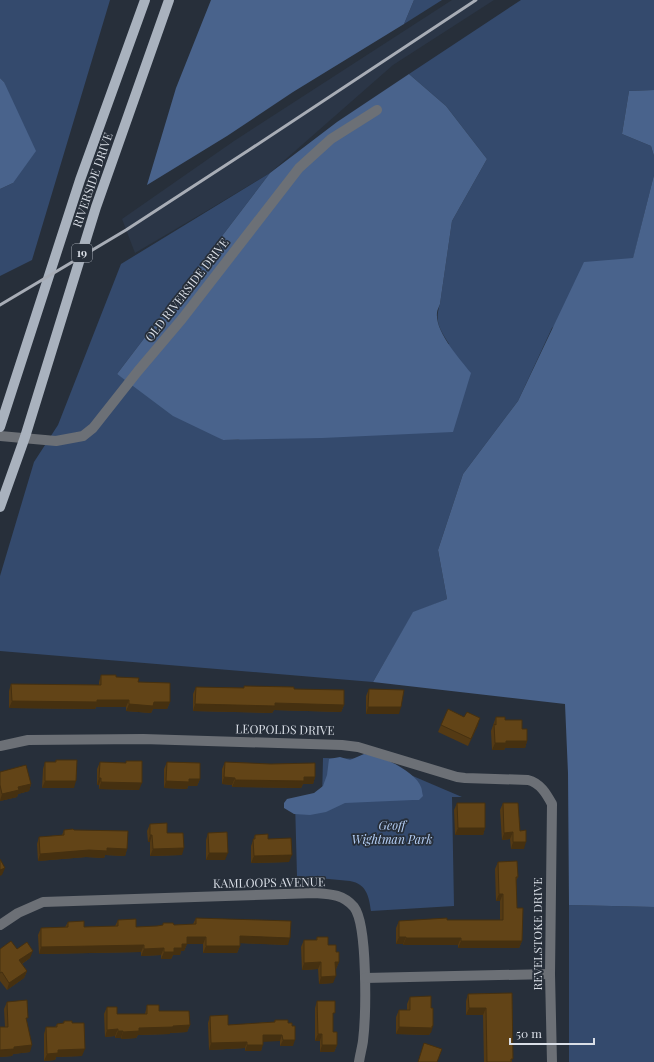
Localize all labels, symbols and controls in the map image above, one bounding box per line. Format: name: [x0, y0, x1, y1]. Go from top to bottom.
street label: RIVERSIDE DRIVE: [68, 130, 116, 229]
street label: OLD RIVERSIDE DRIVE: [141, 235, 232, 344]
road number: 19: [72, 244, 92, 262]
street label: LEOPOLDS DRIVE: [235, 720, 335, 738]
park label: Geoff Wightman Park: [352, 817, 432, 847]
street label: KAMLOOPS AVENUE: [213, 873, 325, 891]
street label: REVELSTOKE DRIVE: [529, 877, 545, 991]
scale bar: [510, 1020, 594, 1046]
text: 50 m: [516, 1025, 542, 1041]

